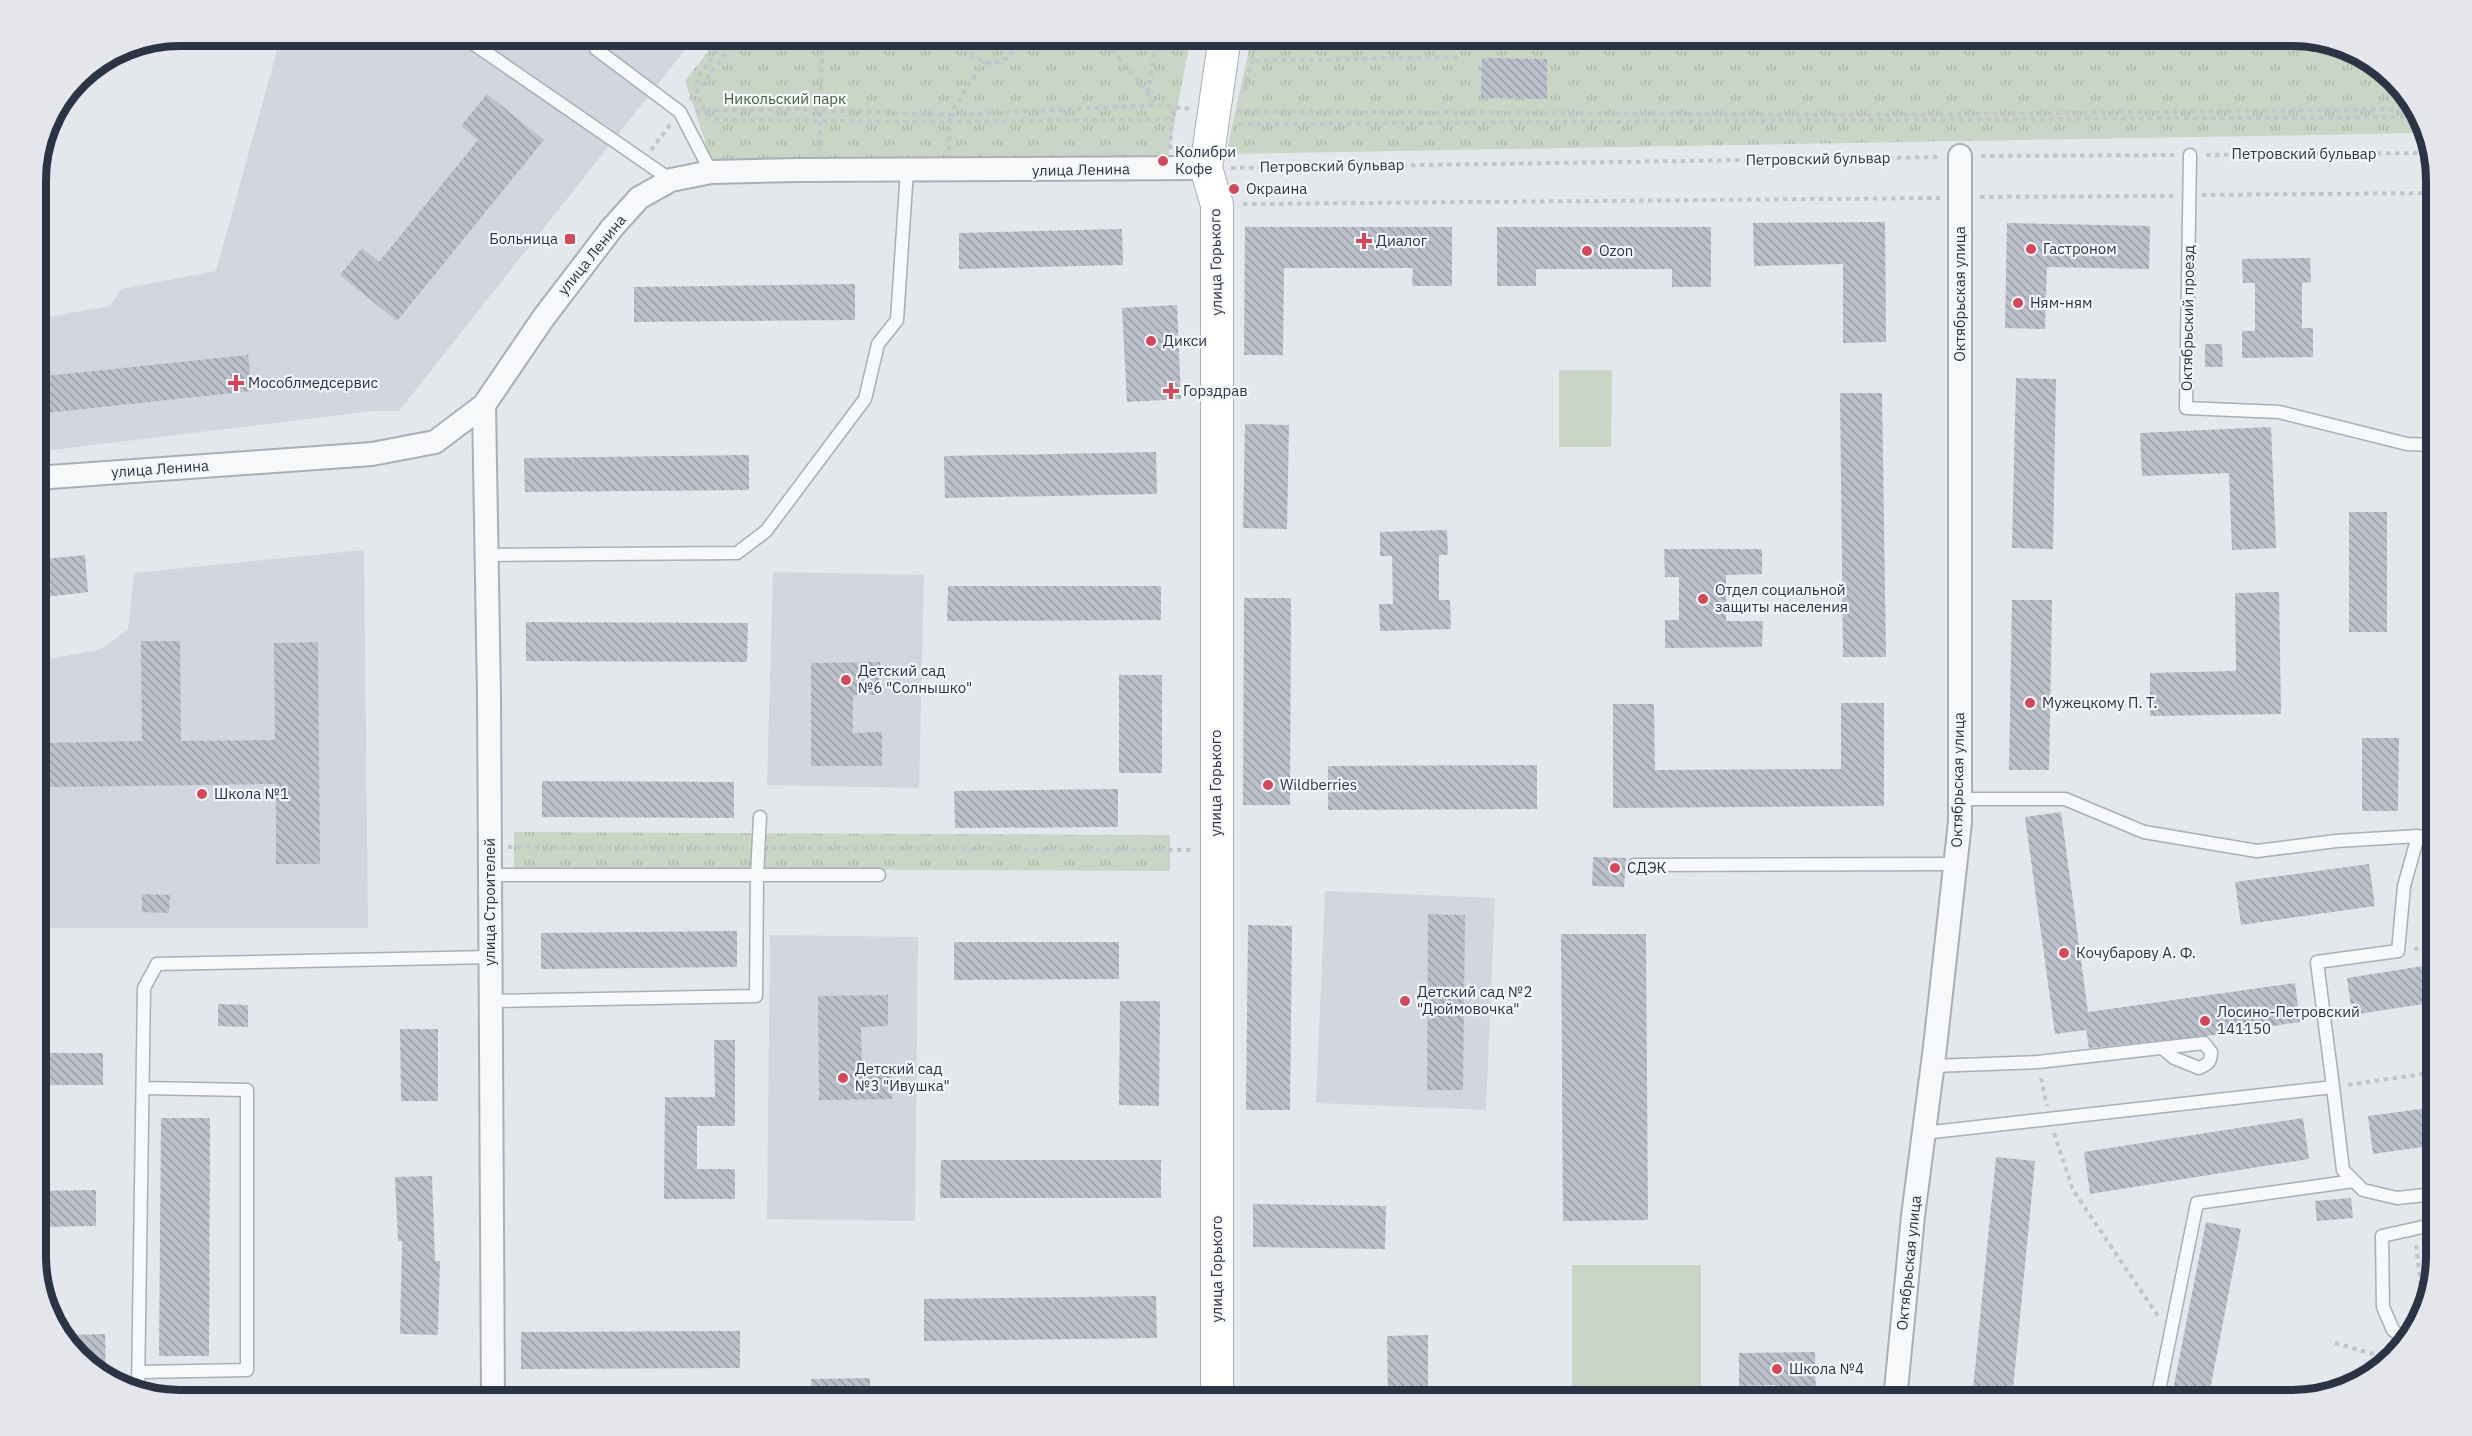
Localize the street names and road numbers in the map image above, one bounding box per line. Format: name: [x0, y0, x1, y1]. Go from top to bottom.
street label: Петровский бульвар: [2232, 144, 2376, 163]
street label: Петровский бульвар: [1745, 148, 1891, 169]
street label: Петровский бульвар: [1259, 155, 1405, 176]
street label: улица Ленина: [1032, 159, 1130, 180]
street label: улица Горького: [1205, 208, 1226, 316]
street label: улица Ленина: [553, 211, 630, 299]
street label: Октябрьская улица: [1950, 226, 1969, 362]
street label: Октябрьский проезд: [2177, 245, 2198, 391]
street label: улица Ленина: [110, 456, 210, 481]
street label: Октябрьская улица: [1947, 712, 1968, 848]
street label: улица Горького: [1206, 729, 1225, 837]
street label: улица Строителей: [480, 838, 499, 966]
street label: Октябрьская улица: [1892, 1195, 1925, 1331]
street label: улица Горького: [1207, 1215, 1226, 1323]

